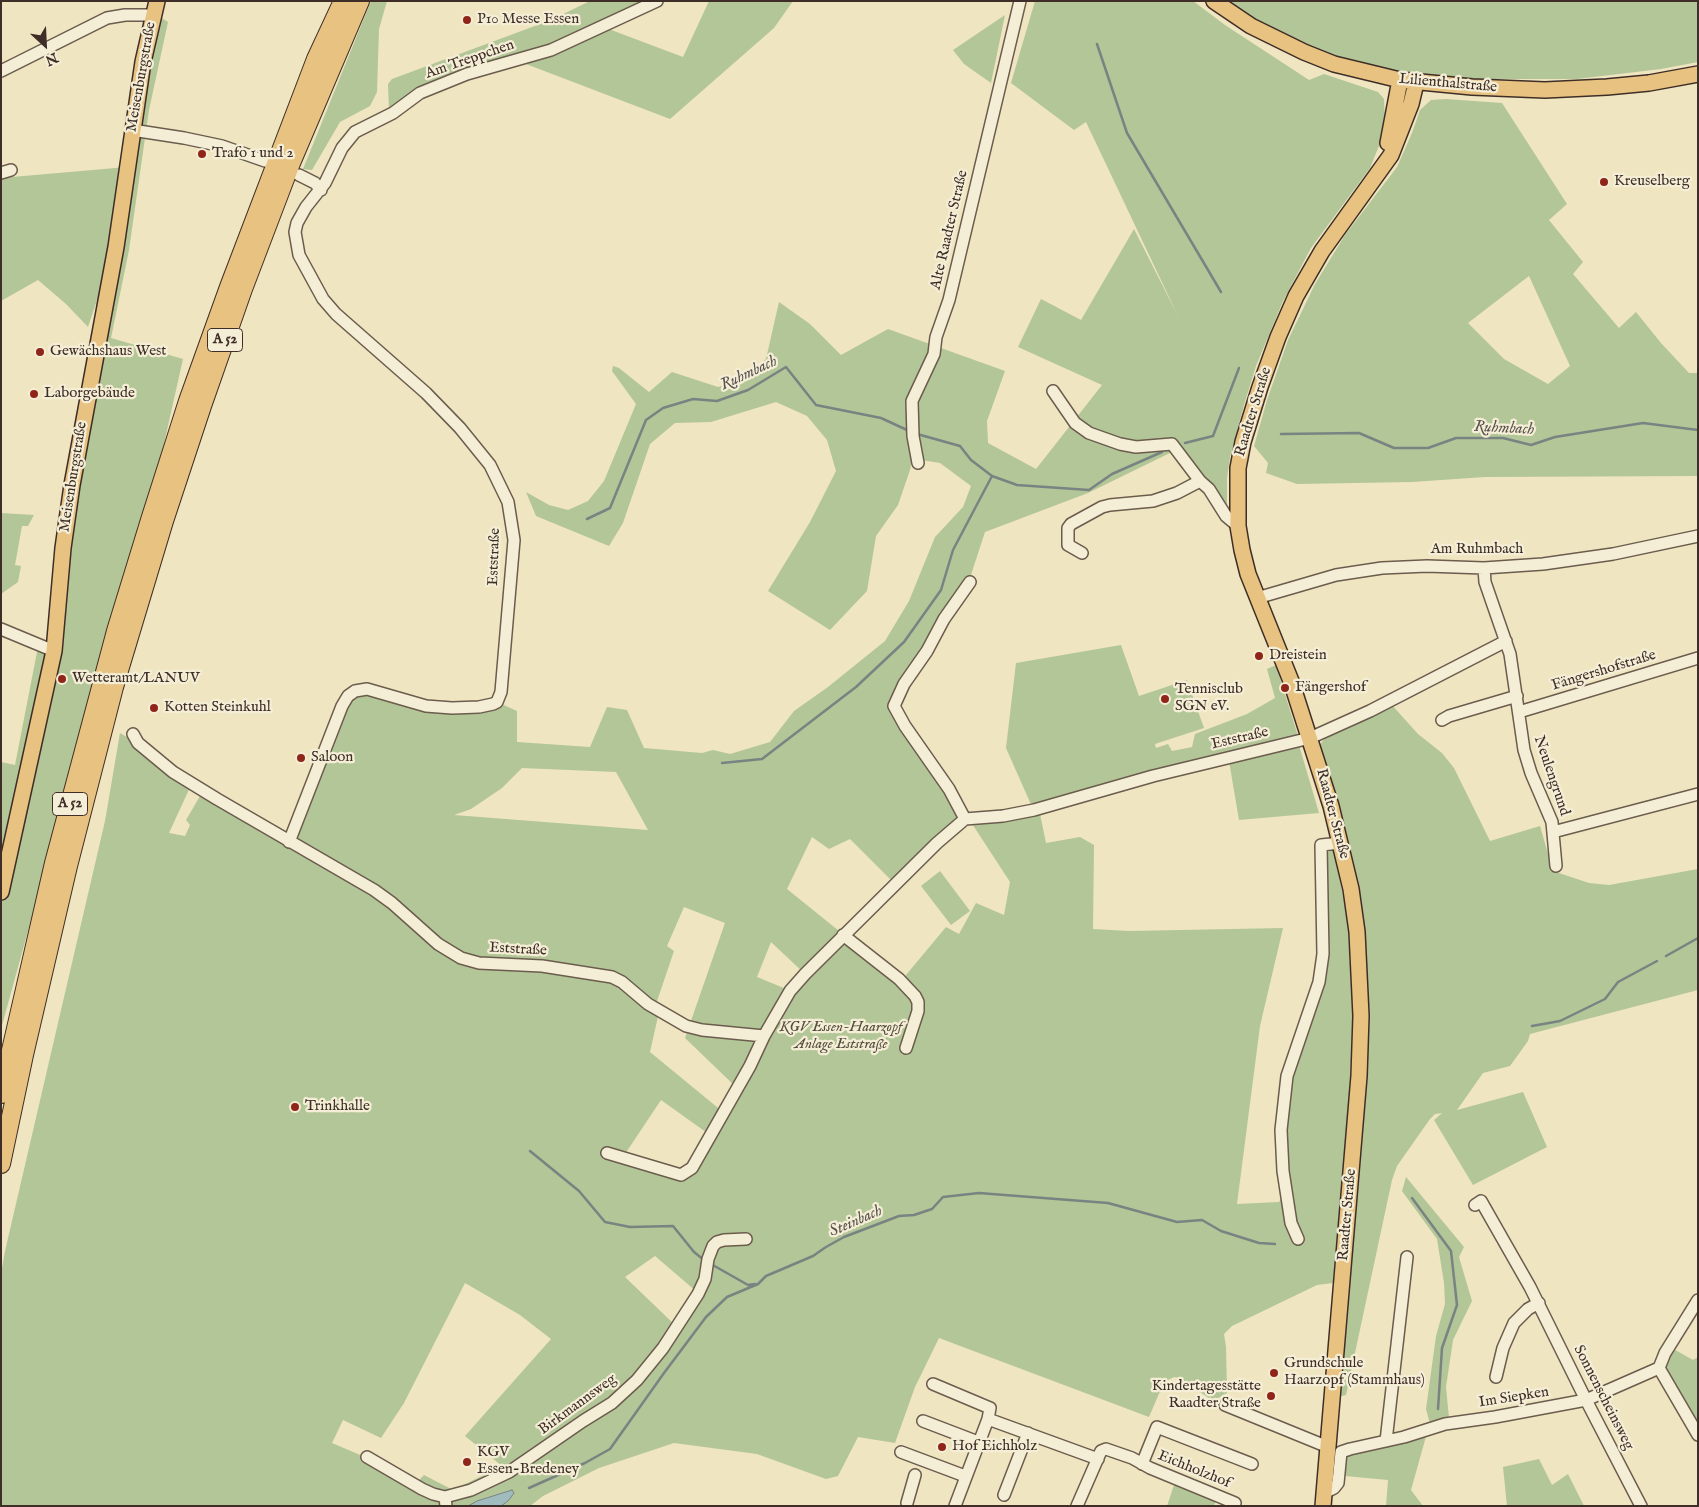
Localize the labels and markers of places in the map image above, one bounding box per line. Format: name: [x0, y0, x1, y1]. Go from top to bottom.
place label: P10 Messe Essen: [477, 11, 579, 29]
marker: P10 Messe Essen: [461, 14, 473, 26]
place label: Trafo 1 und 2: [212, 145, 293, 163]
marker: Trafo 1 und 2: [196, 148, 208, 160]
place label: Kreuselberg: [1614, 173, 1690, 191]
marker: Kreuselberg: [1598, 176, 1610, 188]
place label: Gewächshaus West: [50, 343, 166, 361]
marker: Gewächshaus West: [34, 346, 46, 358]
place label: Laborgebäude: [44, 385, 135, 403]
marker: Laborgebäude: [28, 388, 40, 400]
place label: Dreistein: [1269, 647, 1327, 665]
marker: Dreistein: [1253, 650, 1265, 662]
place label: Wetteramt/LANUV: [72, 670, 200, 688]
marker: Wetteramt/LANUV: [56, 673, 68, 685]
place label: Fängershof: [1295, 679, 1366, 697]
place label: Tennisclub SGN eV.: [1175, 681, 1243, 716]
marker: Fängershof: [1279, 682, 1291, 694]
marker: Tennisclub SGN eV.: [1159, 693, 1171, 705]
place label: Kotten Steinkuhl: [164, 699, 271, 717]
marker: Kotten Steinkuhl: [148, 702, 160, 714]
place label: Saloon: [311, 749, 353, 767]
marker: Saloon: [295, 752, 307, 764]
place label: Trinkhalle: [305, 1098, 370, 1116]
marker: Trinkhalle: [289, 1101, 301, 1113]
place label: Grundschule Haarzopf (Stammhaus): [1284, 1355, 1425, 1390]
marker: Grundschule Haarzopf (Stammhaus): [1268, 1367, 1280, 1379]
place label: Kindertagesstätte Raadter Straße: [1152, 1378, 1261, 1413]
marker: Kindertagesstätte Raadter Straße: [1265, 1390, 1277, 1402]
place label: Hof Eichholz: [952, 1438, 1037, 1456]
marker: Hof Eichholz: [936, 1441, 948, 1453]
place label: KGV Essen-Bredeney: [477, 1444, 579, 1479]
marker: KGV Essen-Bredeney: [461, 1456, 473, 1468]

